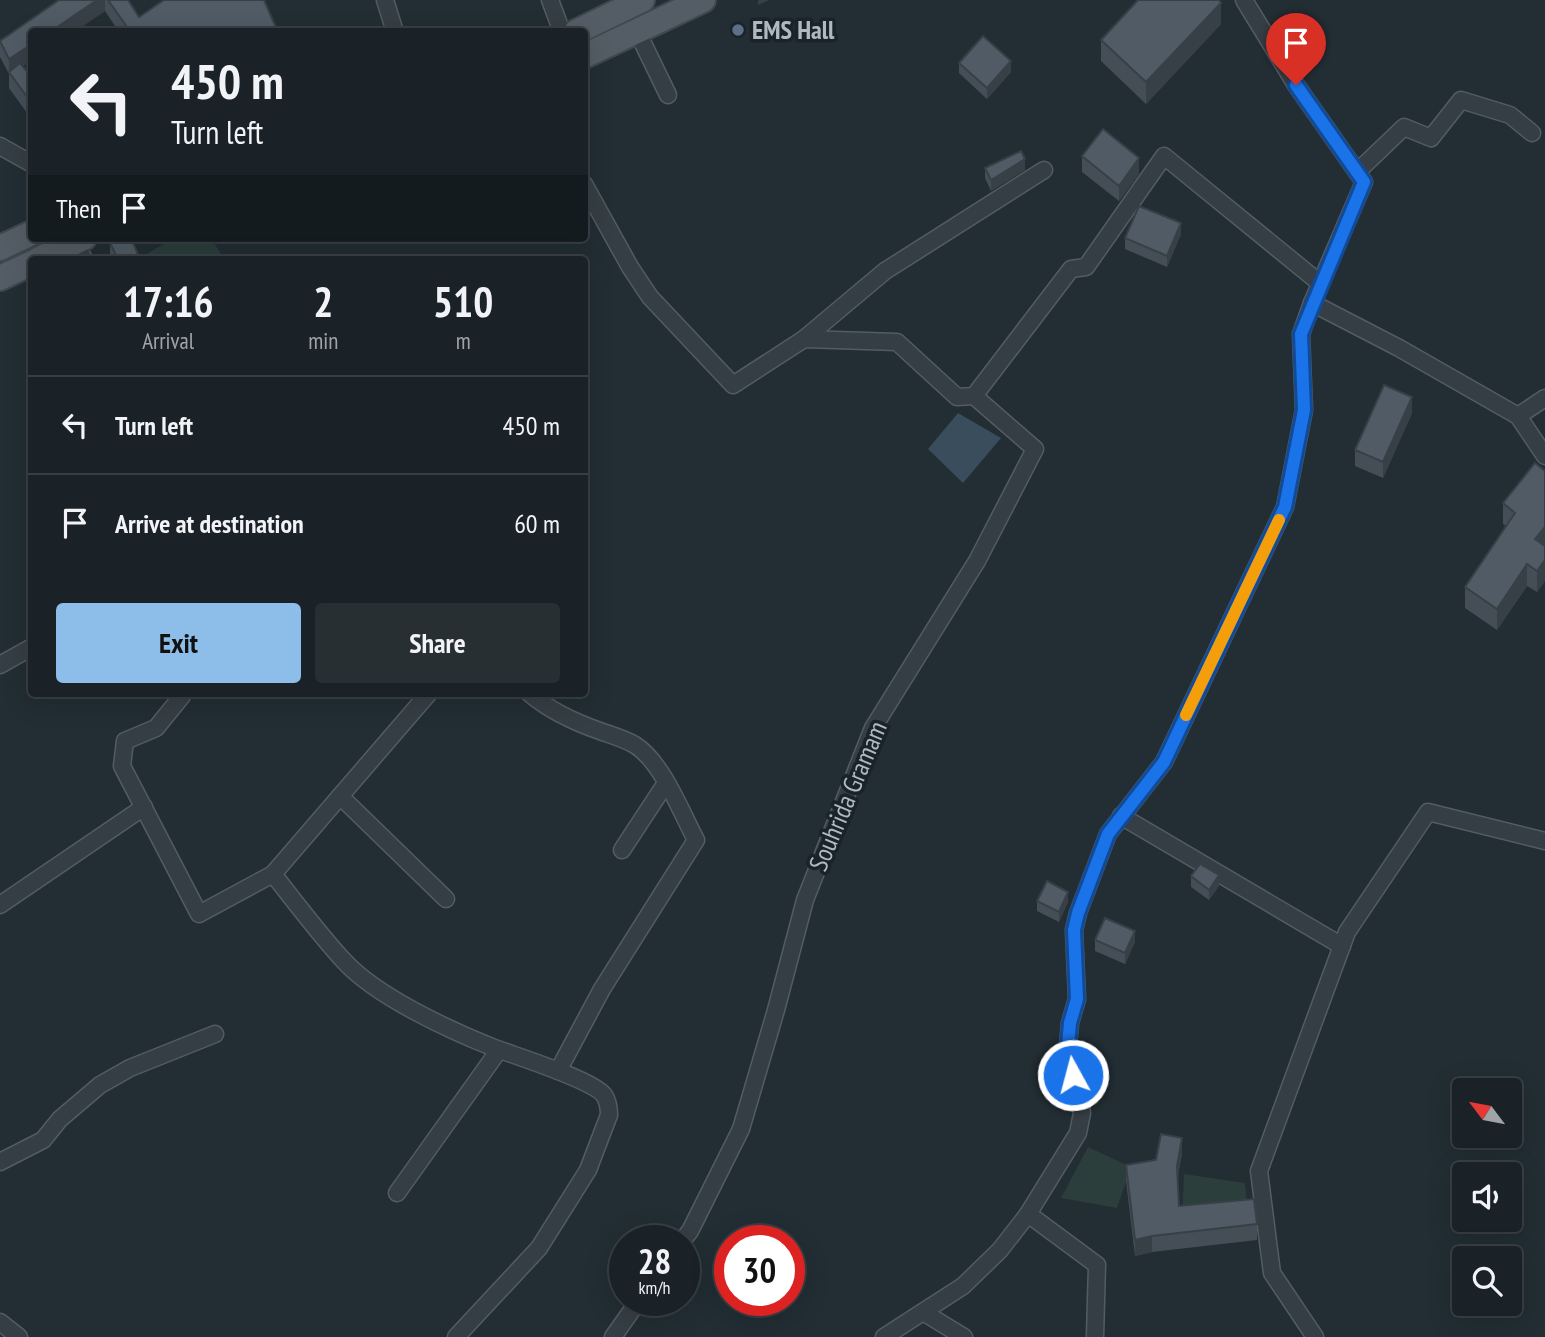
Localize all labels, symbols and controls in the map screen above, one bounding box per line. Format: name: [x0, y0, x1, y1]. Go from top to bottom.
place label: EMS Hall: [752, 13, 835, 46]
pin: [1266, 13, 1326, 85]
marker: EMS Hall: [730, 22, 746, 38]
icon: arrive: [1277, 24, 1315, 62]
text: 450 m: [171, 49, 284, 113]
icon: left: [56, 56, 147, 147]
text: Turn left: [171, 111, 263, 153]
icon: arrive: [115, 189, 153, 227]
text: Then: [56, 192, 101, 225]
text: 17:16: [123, 274, 214, 329]
text: 2: [313, 274, 333, 329]
text: 510: [433, 274, 493, 329]
text: Arrival: [142, 326, 194, 355]
text: min: [308, 326, 338, 355]
text: m: [456, 326, 471, 355]
icon: left: [56, 406, 94, 444]
text: Turn left: [115, 409, 193, 442]
text: 450 m: [502, 409, 560, 442]
icon: arrive: [56, 504, 94, 542]
text: Arrive at destination: [115, 507, 304, 540]
text: 60 m: [514, 507, 560, 540]
button: Exit: [56, 603, 301, 683]
button: Share: [315, 603, 560, 683]
street label: Souhrida Gramam: [801, 716, 894, 876]
position arrow: [1036, 1038, 1110, 1112]
north arrow: [1452, 1078, 1522, 1148]
map controls: [1452, 1078, 1522, 1316]
button: sound: [1452, 1162, 1522, 1232]
speed limit sign: 30: [714, 1225, 805, 1316]
text: 28: [638, 1238, 671, 1284]
button: search: [1452, 1246, 1522, 1316]
text: km/h: [639, 1276, 670, 1299]

